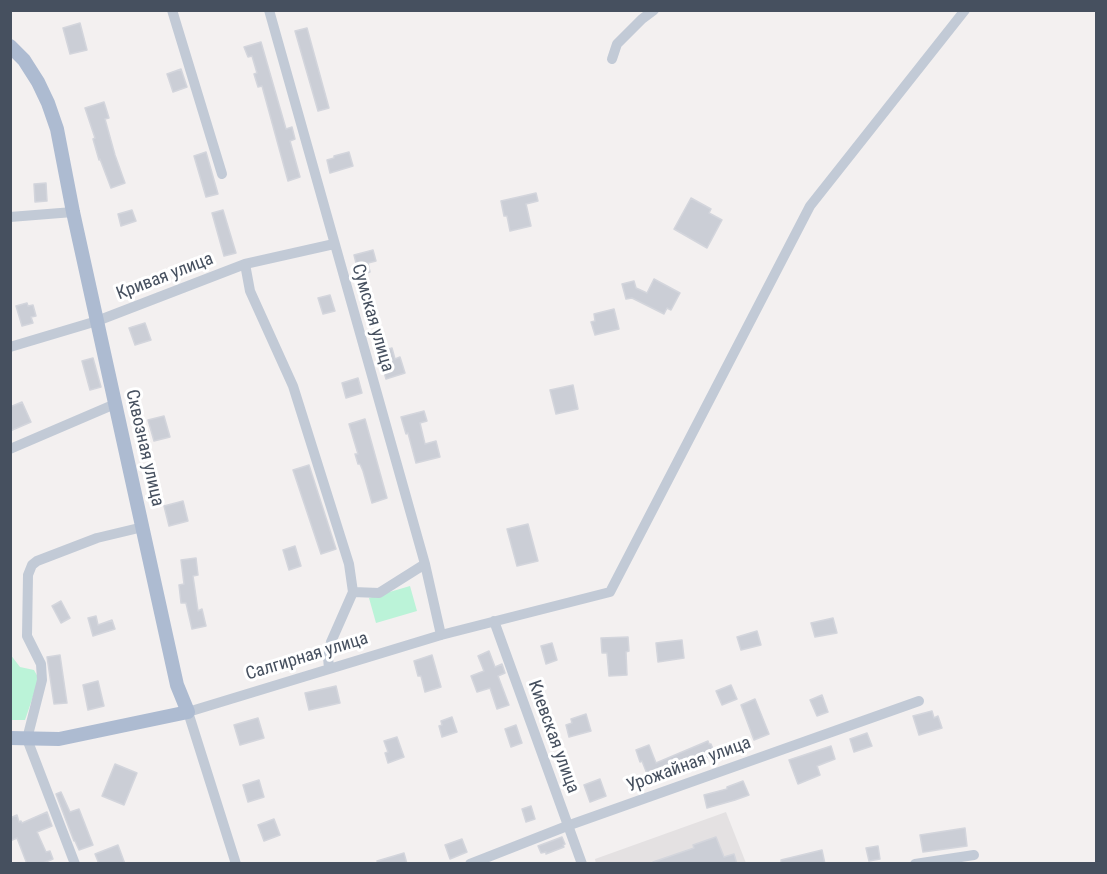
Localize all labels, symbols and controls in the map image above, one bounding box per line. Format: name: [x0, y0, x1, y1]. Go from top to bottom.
street label: Кривая улица: [114, 249, 216, 305]
street label: Сумская улица: [346, 262, 398, 374]
street label: Сквозная улица: [120, 388, 168, 508]
street label: Салгирная улица: [243, 628, 371, 686]
street label: Киевская улица: [523, 678, 583, 796]
street label: Урожайная улица: [624, 733, 754, 797]

